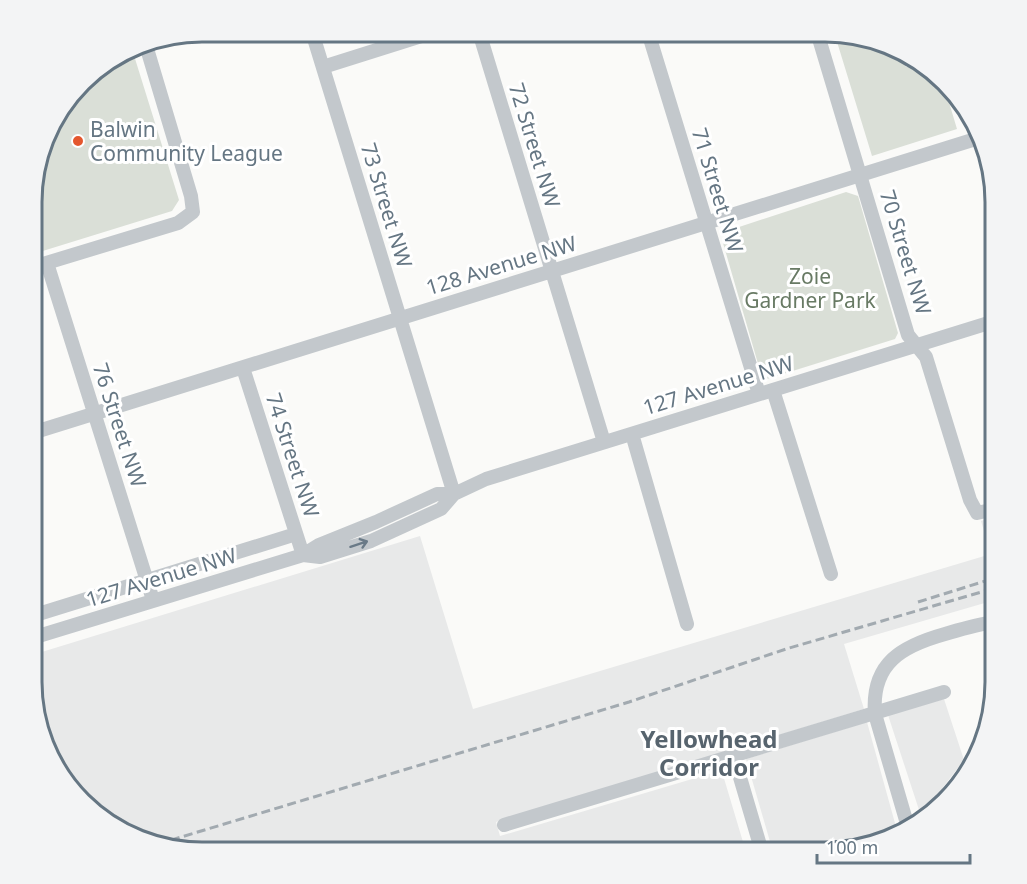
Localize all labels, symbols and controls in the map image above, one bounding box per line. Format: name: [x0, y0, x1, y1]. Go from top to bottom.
street label: 72 Street NW: [503, 79, 567, 211]
place label: Balwin Community League: [90, 115, 283, 167]
street label: 71 Street NW: [686, 124, 750, 256]
marker: Balwin Community League: [71, 134, 85, 148]
street label: 73 Street NW: [355, 139, 419, 271]
street label: 70 Street NW: [874, 186, 938, 318]
street label: 128 Avenue NW: [422, 229, 580, 301]
park label: Zoie Gardner Park: [744, 262, 877, 314]
street label: 127 Avenue NW: [639, 349, 797, 421]
street label: 76 Street NW: [87, 359, 153, 491]
street label: 74 Street NW: [260, 389, 326, 521]
one-way arrow: [349, 538, 368, 549]
street label: 127 Avenue NW: [82, 541, 240, 613]
district label: Yellowhead Corridor: [641, 722, 778, 783]
scale bar: [817, 827, 970, 865]
text: 100 m: [826, 835, 878, 859]

